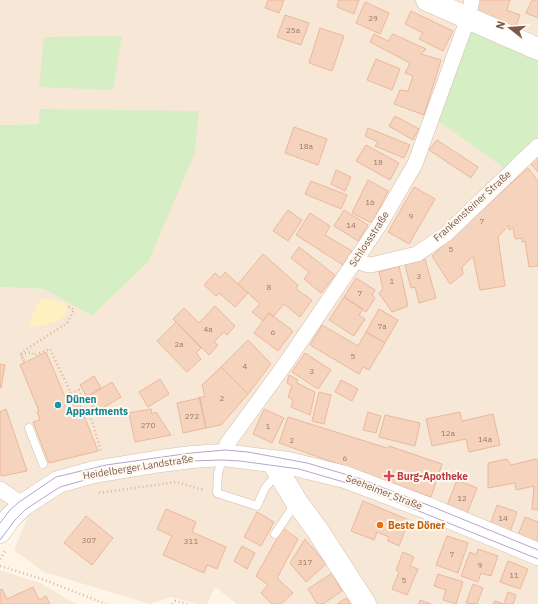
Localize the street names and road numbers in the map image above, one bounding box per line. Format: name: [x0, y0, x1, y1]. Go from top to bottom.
street label: Frankensteiner Straße: [431, 167, 514, 244]
street label: Schlossstraße: [346, 208, 392, 269]
street label: Heidelberger Landstraße: [82, 452, 195, 482]
street label: Seeheimer Straße: [344, 471, 425, 513]

